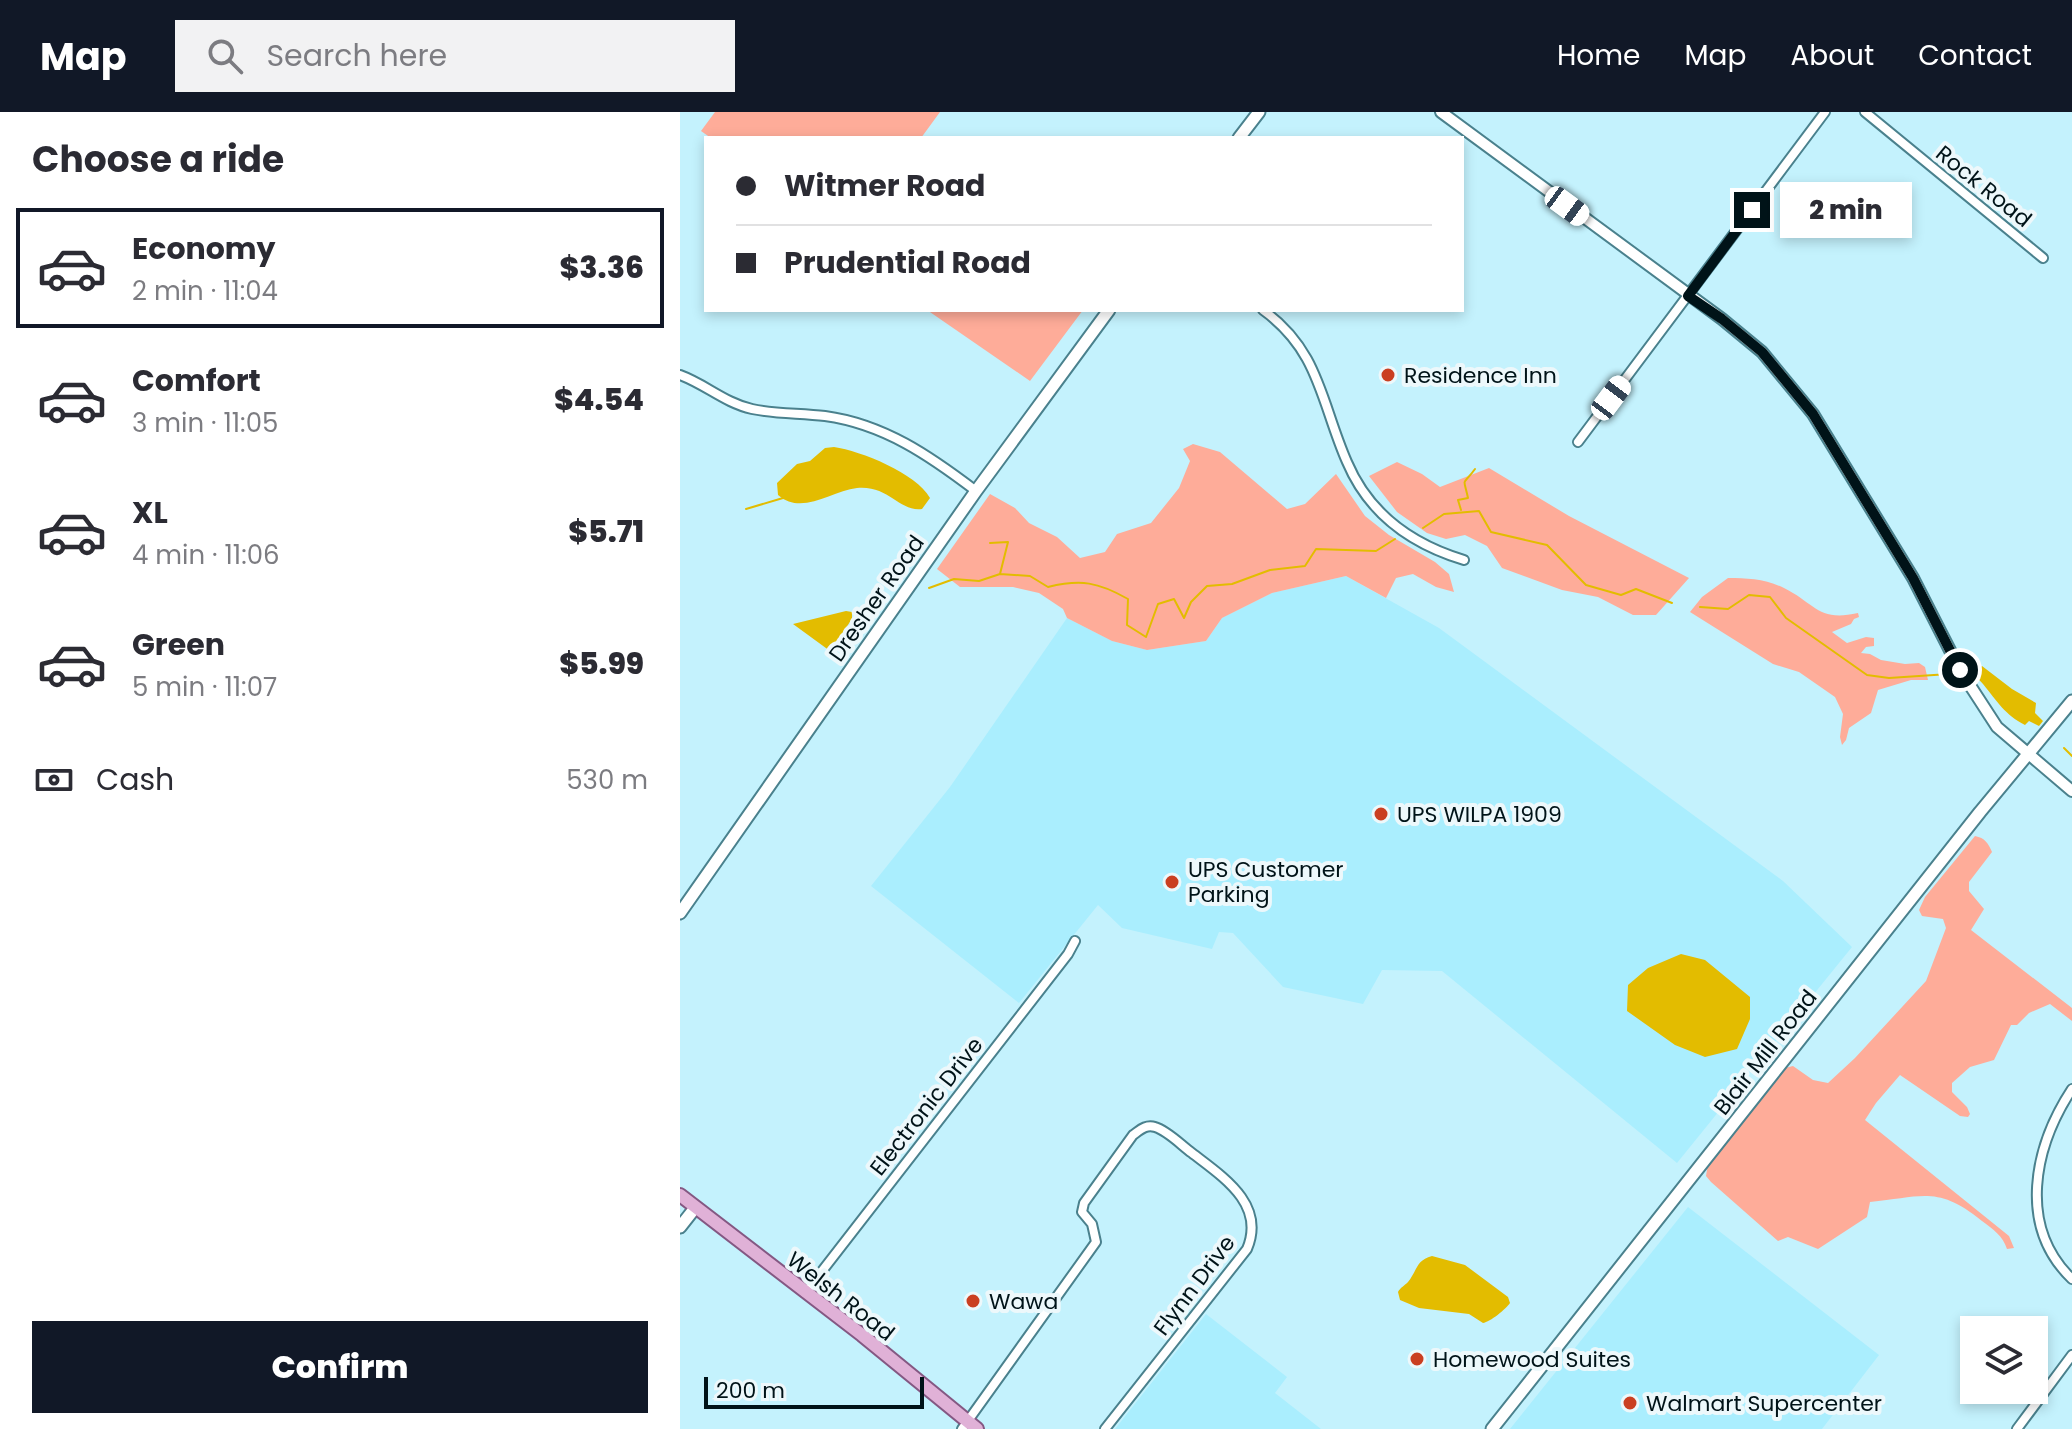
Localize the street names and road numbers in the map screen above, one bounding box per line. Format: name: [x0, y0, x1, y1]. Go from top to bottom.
street label: Rock Road: [1929, 138, 2038, 235]
street label: Dresher Road: [821, 529, 932, 668]
street label: Blair Mill Road: [1707, 983, 1824, 1122]
street label: Electronic Drive: [863, 1031, 990, 1182]
street label: Flynn Drive: [1146, 1229, 1242, 1342]
street label: Welsh Road: [780, 1244, 901, 1348]

